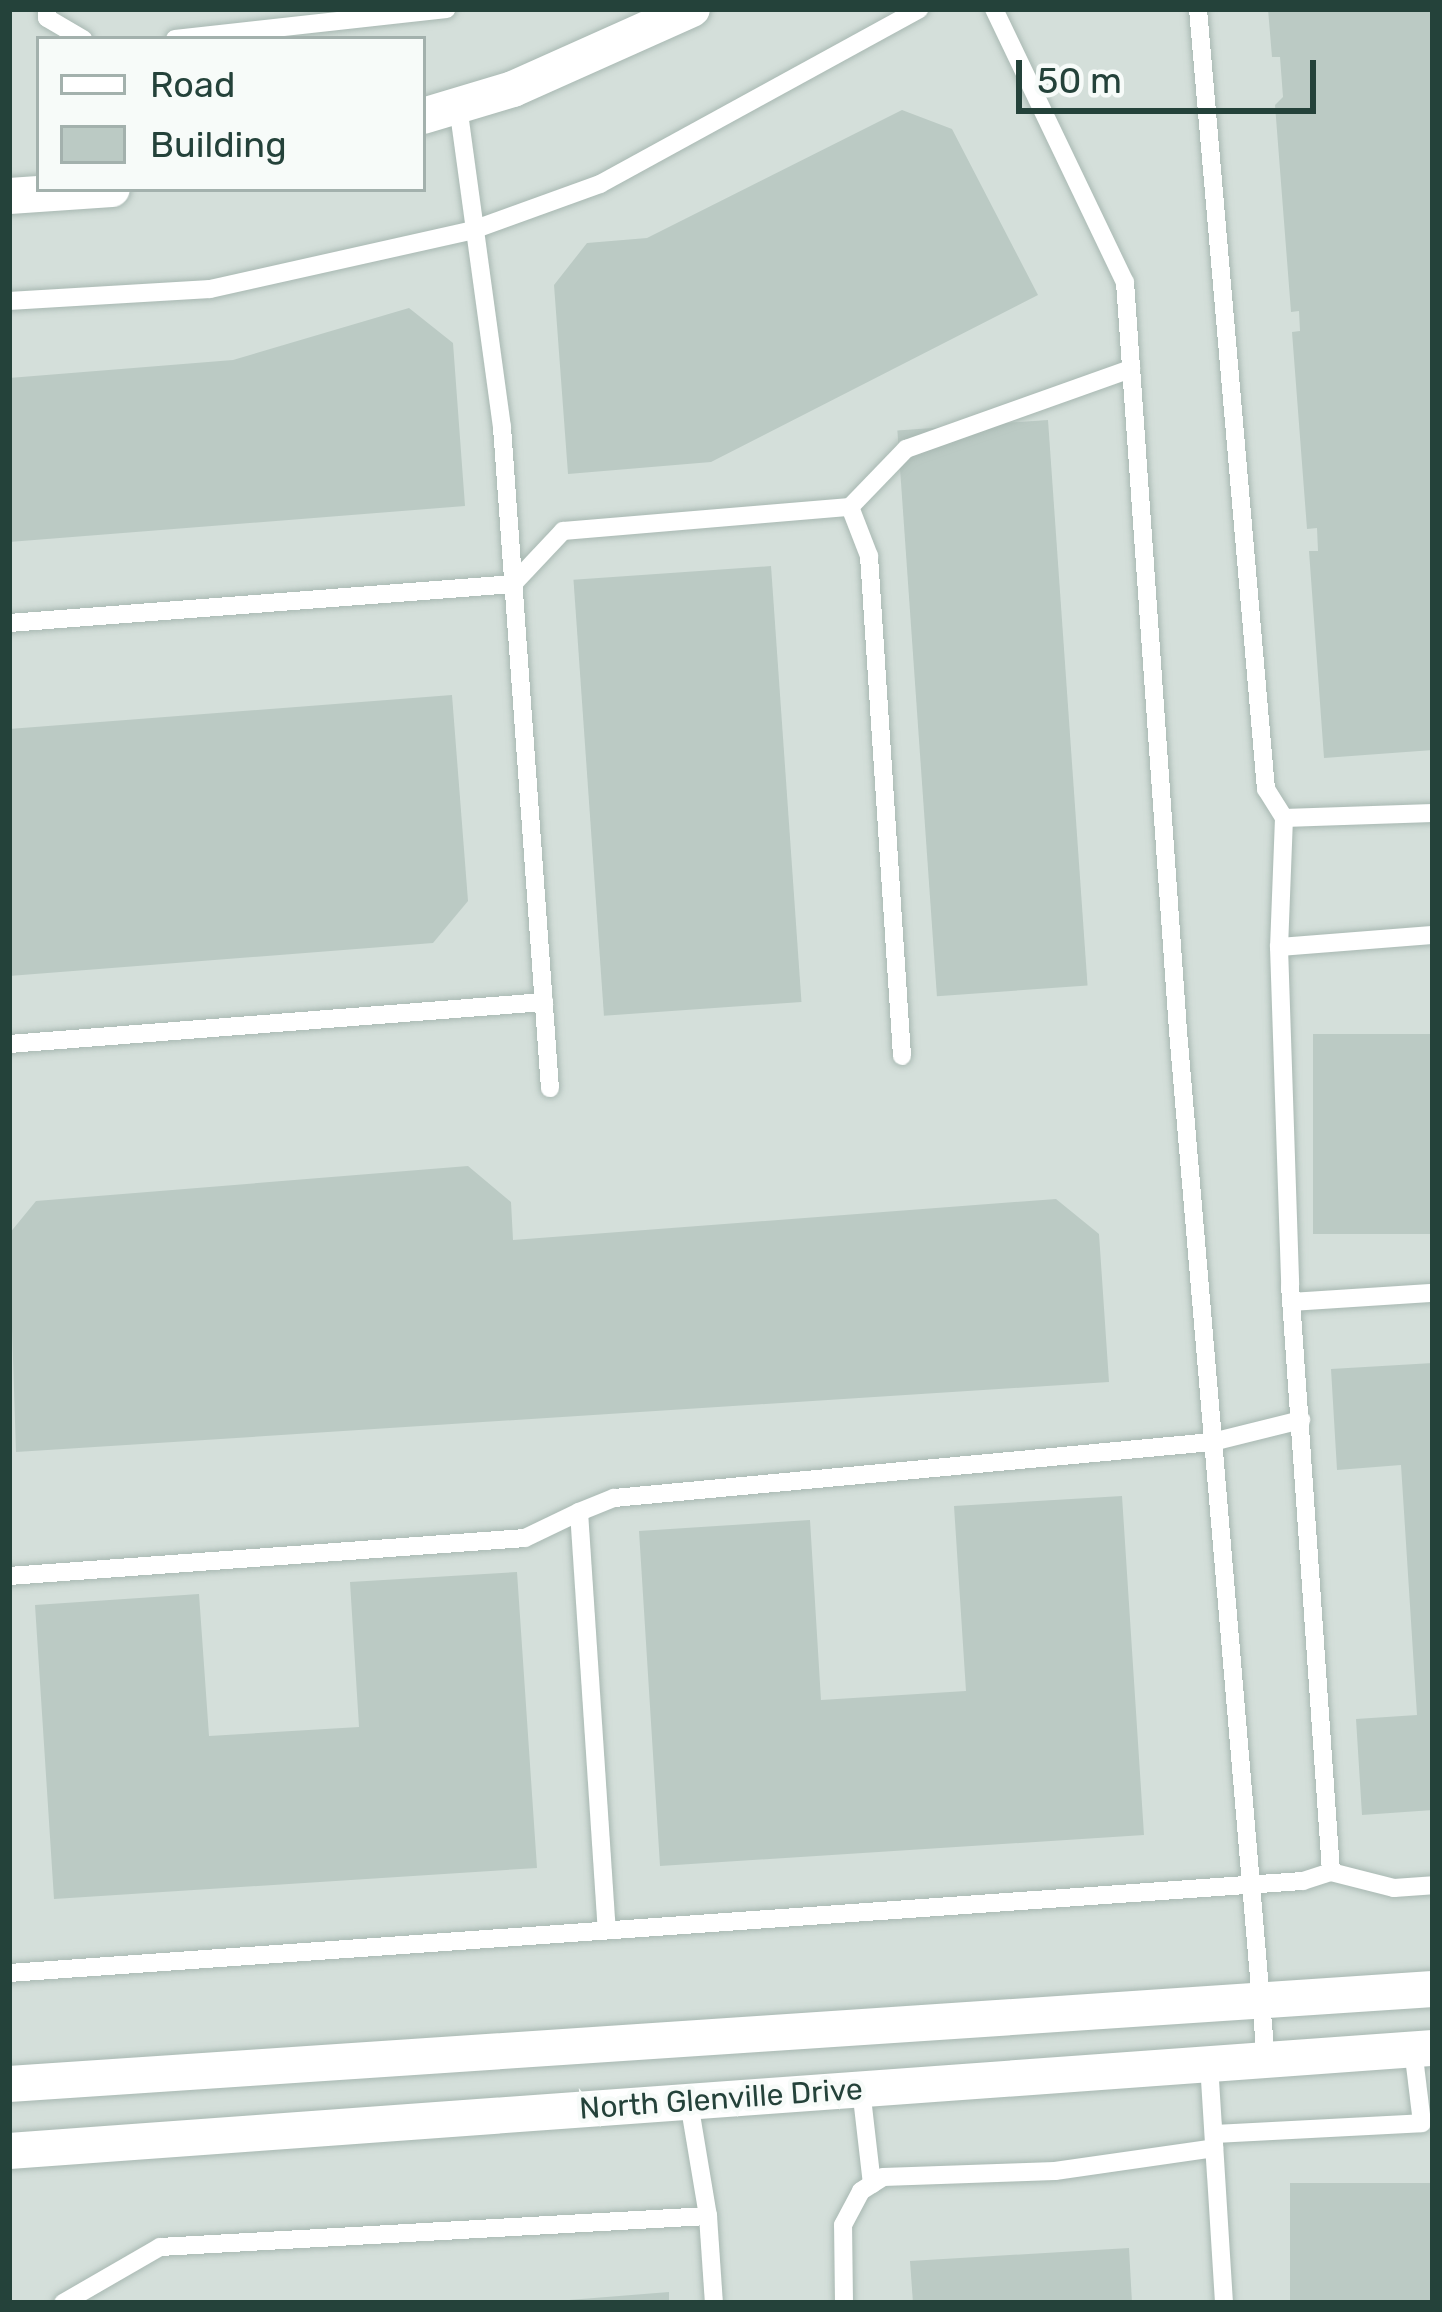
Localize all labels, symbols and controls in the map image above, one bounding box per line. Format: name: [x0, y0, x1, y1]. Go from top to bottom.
legend: [36, 36, 426, 192]
scale bar: [1022, 36, 1322, 110]
text: 50 m: [1037, 59, 1122, 102]
text: Road: [150, 63, 235, 106]
text: Building: [150, 123, 287, 166]
street label: North Glenville Drive: [578, 2071, 864, 2127]

